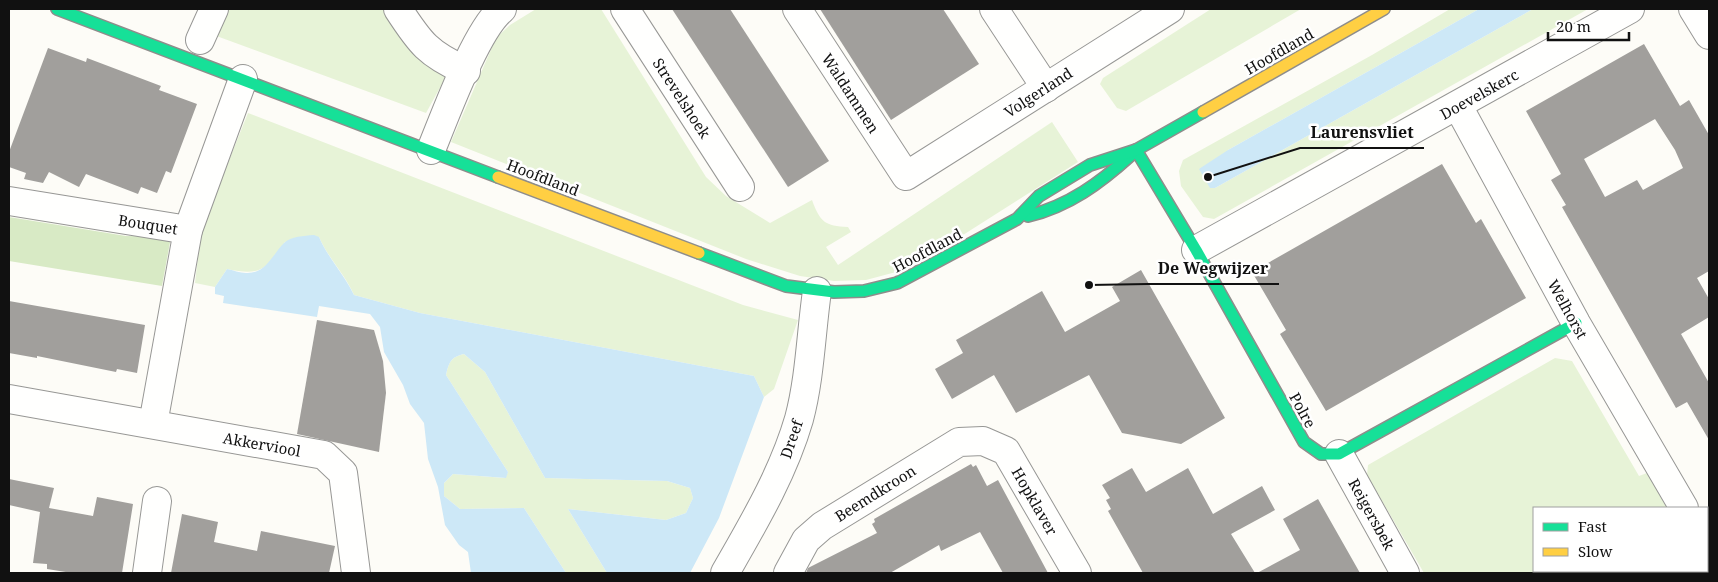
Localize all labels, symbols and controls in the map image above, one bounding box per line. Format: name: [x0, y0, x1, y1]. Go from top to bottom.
scale bar: [1548, 10, 1629, 42]
text: 20 m: [1556, 16, 1591, 36]
street label: Hoofdland: [1241, 23, 1317, 79]
street label: Waldammen: [818, 49, 884, 137]
street label: Strevelshoek: [649, 54, 715, 142]
street label: Volgerland: [1000, 62, 1076, 122]
street label: Doevelskerc: [1436, 64, 1522, 124]
callout: Laurensvliet: [1300, 117, 1424, 148]
text: Laurensvliet: [1310, 121, 1414, 143]
street label: Hoofdland: [504, 154, 582, 200]
street label: Bouquet: [117, 209, 179, 239]
street label: Hoofdland: [889, 223, 965, 277]
callout: De Wegwijzer: [1148, 253, 1279, 284]
text: De Wegwijzer: [1158, 257, 1269, 279]
street label: Welhorst: [1544, 276, 1592, 342]
street label: Polre: [1285, 389, 1321, 431]
street label: Dreef: [775, 416, 807, 461]
street label: Akkerviool: [222, 427, 303, 461]
street label: Beemdkroon: [831, 460, 920, 526]
street label: Hopklaver: [1007, 463, 1063, 539]
street label: Reigersbek: [1344, 475, 1400, 553]
legend: [1533, 507, 1708, 572]
text: Fast: [1578, 516, 1607, 536]
text: Slow: [1578, 541, 1612, 561]

